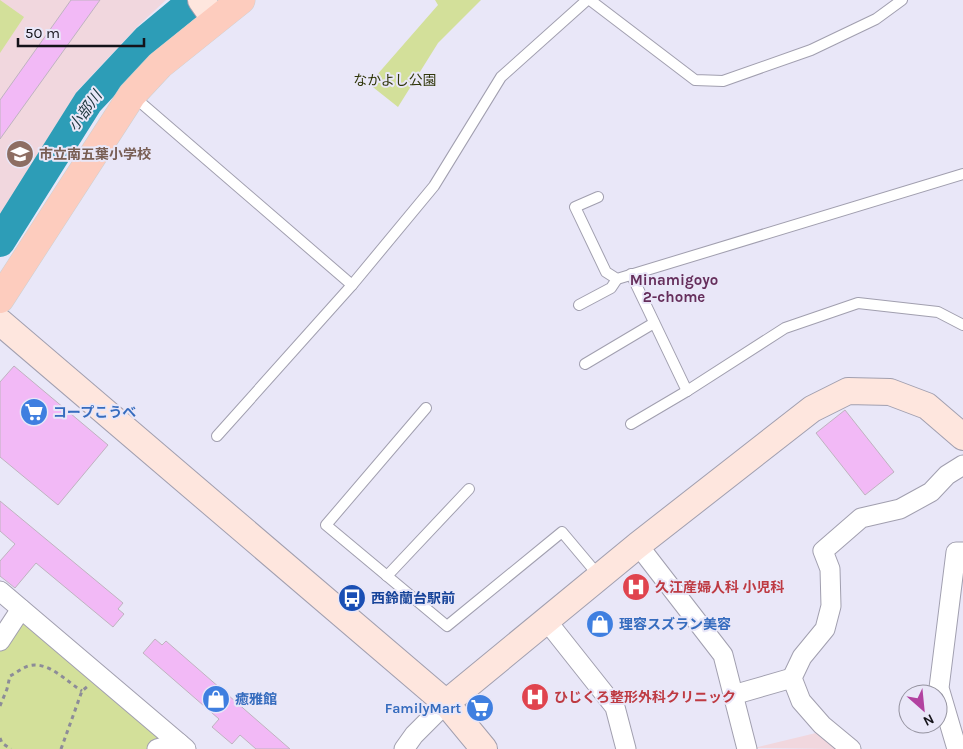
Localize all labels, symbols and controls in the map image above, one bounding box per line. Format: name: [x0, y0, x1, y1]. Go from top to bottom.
scale bar: [18, 15, 144, 47]
text: 50 m: [25, 24, 60, 42]
park label: なかよし公園: [353, 72, 437, 89]
water label: 小部川: [64, 86, 107, 134]
school or university icon: 市立南五葉小学校: [5, 139, 35, 169]
place label: 市立南五葉小学校: [39, 146, 151, 163]
district label: Minamigoyo 2-chome: [630, 271, 718, 306]
supermarket icon: コープこうべ: [19, 397, 49, 427]
place label: コープこうべ: [53, 404, 136, 421]
hospital icon: 久江産婦人科 小児科: [621, 572, 651, 602]
place label: 久江産婦人科 小児科: [655, 579, 785, 596]
bus stop icon: 西鈴蘭台駅前: [337, 583, 367, 613]
place label: 西鈴蘭台駅前: [371, 590, 455, 607]
shop icon: 理容スズラン美容: [585, 609, 615, 639]
place label: 理容スズラン美容: [619, 616, 731, 633]
hospital icon: ひじくろ整形外科クリニック: [520, 682, 550, 712]
shop icon: 癒雅館: [201, 684, 231, 714]
north arrow: [898, 684, 948, 734]
place label: ひじくろ整形外科クリニック: [554, 689, 736, 706]
place label: 癒雅館: [235, 691, 277, 708]
supermarket icon: FamilyMart: [465, 693, 495, 723]
place label: FamilyMart: [385, 700, 461, 717]
text: N: [920, 710, 937, 730]

